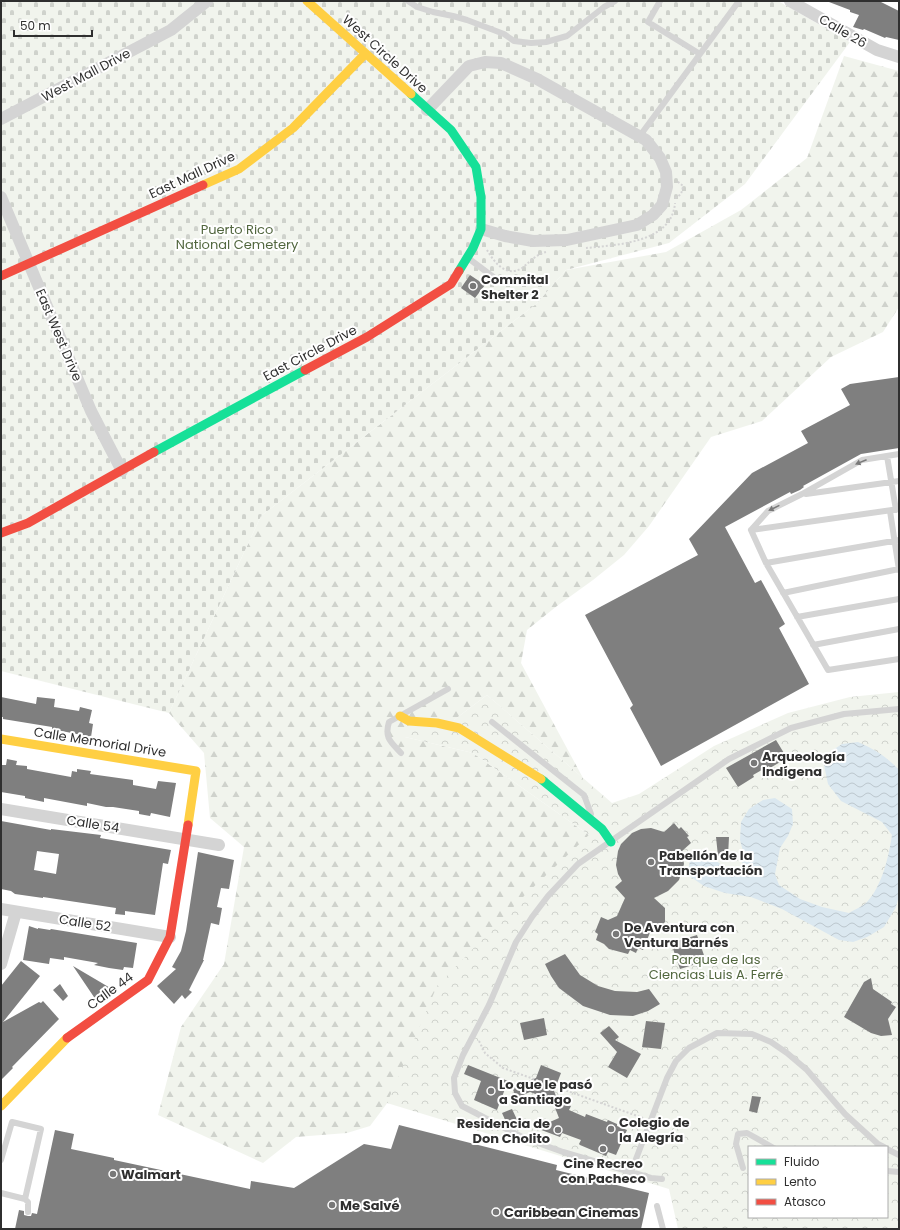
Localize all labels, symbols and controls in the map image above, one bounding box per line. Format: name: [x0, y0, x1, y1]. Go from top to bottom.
street label: West Circle Drive: [338, 10, 432, 98]
street label: Calle 26: [816, 10, 870, 52]
scale bar: [14, 12, 92, 38]
text: 50 m: [20, 17, 51, 34]
street label: West Mall Drive: [38, 44, 134, 106]
street label: East Mall Drive: [146, 147, 238, 203]
park label: Puerto Rico National Cemetery: [176, 220, 299, 254]
place label: Commital Shelter 2: [481, 270, 549, 304]
marker: Commital Shelter 2: [468, 281, 478, 291]
street label: East West Drive: [31, 286, 87, 384]
street label: East Circle Drive: [260, 320, 360, 386]
one-way arrow: [855, 458, 867, 465]
one-way arrow: [768, 505, 780, 512]
street label: Calle Memorial Drive: [32, 722, 168, 762]
place label: Arqueología Indígena: [762, 747, 845, 781]
marker: Arqueología Indígena: [749, 758, 759, 768]
street label: Calle 54: [65, 810, 121, 838]
place label: Pabellón de la Transportación: [659, 846, 763, 880]
marker: Pabellón de la Transportación: [646, 857, 656, 867]
street label: Calle 52: [58, 910, 112, 936]
place label: De Aventura con Ventura Barnés: [624, 918, 735, 952]
marker: De Aventura con Ventura Barnés: [611, 929, 621, 939]
park label: Parque de las Ciencias Luis A. Ferré: [649, 950, 783, 984]
street label: Calle 44: [83, 968, 137, 1014]
place label: Lo que le pasó a Santiago: [499, 1075, 592, 1109]
marker: Lo que le pasó a Santiago: [486, 1086, 496, 1096]
place label: Colegio de la Alegría: [619, 1113, 690, 1147]
place label: Residencia de Don Cholito: [457, 1114, 550, 1148]
marker: Colegio de la Alegría: [606, 1124, 616, 1134]
marker: Residencia de Don Cholito: [553, 1125, 563, 1135]
marker: Cine Recreo con Pacheco: [598, 1144, 608, 1154]
legend: [748, 1146, 888, 1218]
text: Fluido: [784, 1153, 820, 1170]
place label: Cine Recreo con Pacheco: [560, 1154, 646, 1188]
place label: Walmart: [121, 1165, 181, 1184]
marker: Walmart: [108, 1169, 118, 1179]
text: Lento: [784, 1173, 817, 1190]
text: Atasco: [784, 1193, 826, 1210]
place label: Me Salvé: [340, 1196, 400, 1215]
marker: Me Salvé: [327, 1200, 337, 1210]
place label: Caribbean Cinemas: [504, 1203, 639, 1222]
marker: Caribbean Cinemas: [491, 1207, 501, 1217]

